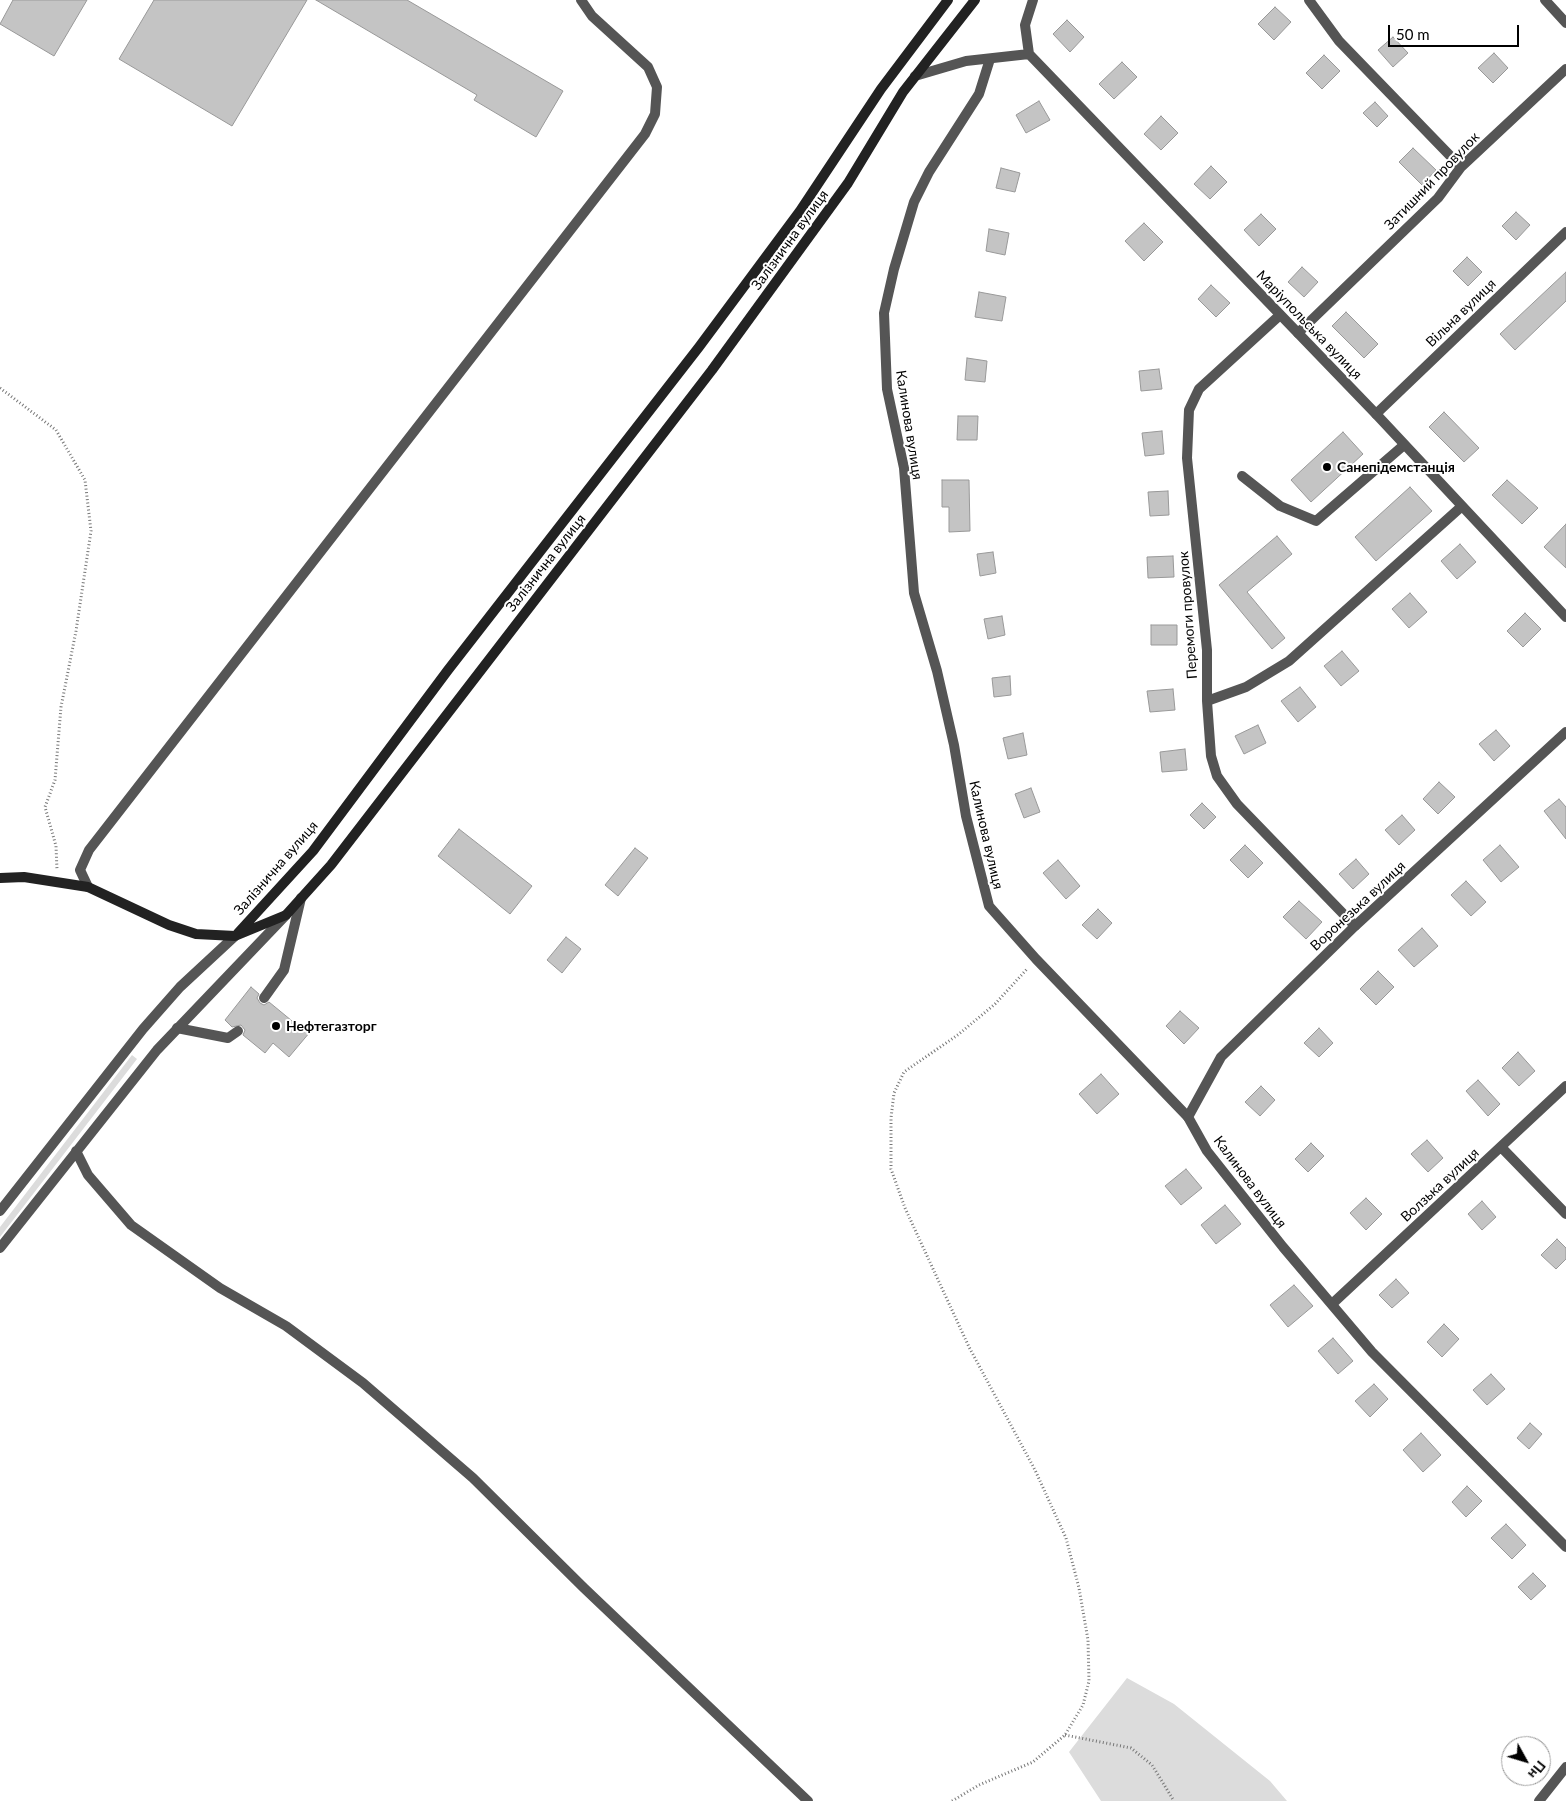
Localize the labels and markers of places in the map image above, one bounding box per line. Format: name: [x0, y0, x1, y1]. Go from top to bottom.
place label: Санепідемстанція: [1337, 459, 1455, 475]
marker: Санепідемстанція: [1321, 461, 1333, 473]
place label: Нефтегазторг: [286, 1018, 377, 1034]
marker: Нефтегазторг: [270, 1020, 282, 1032]

